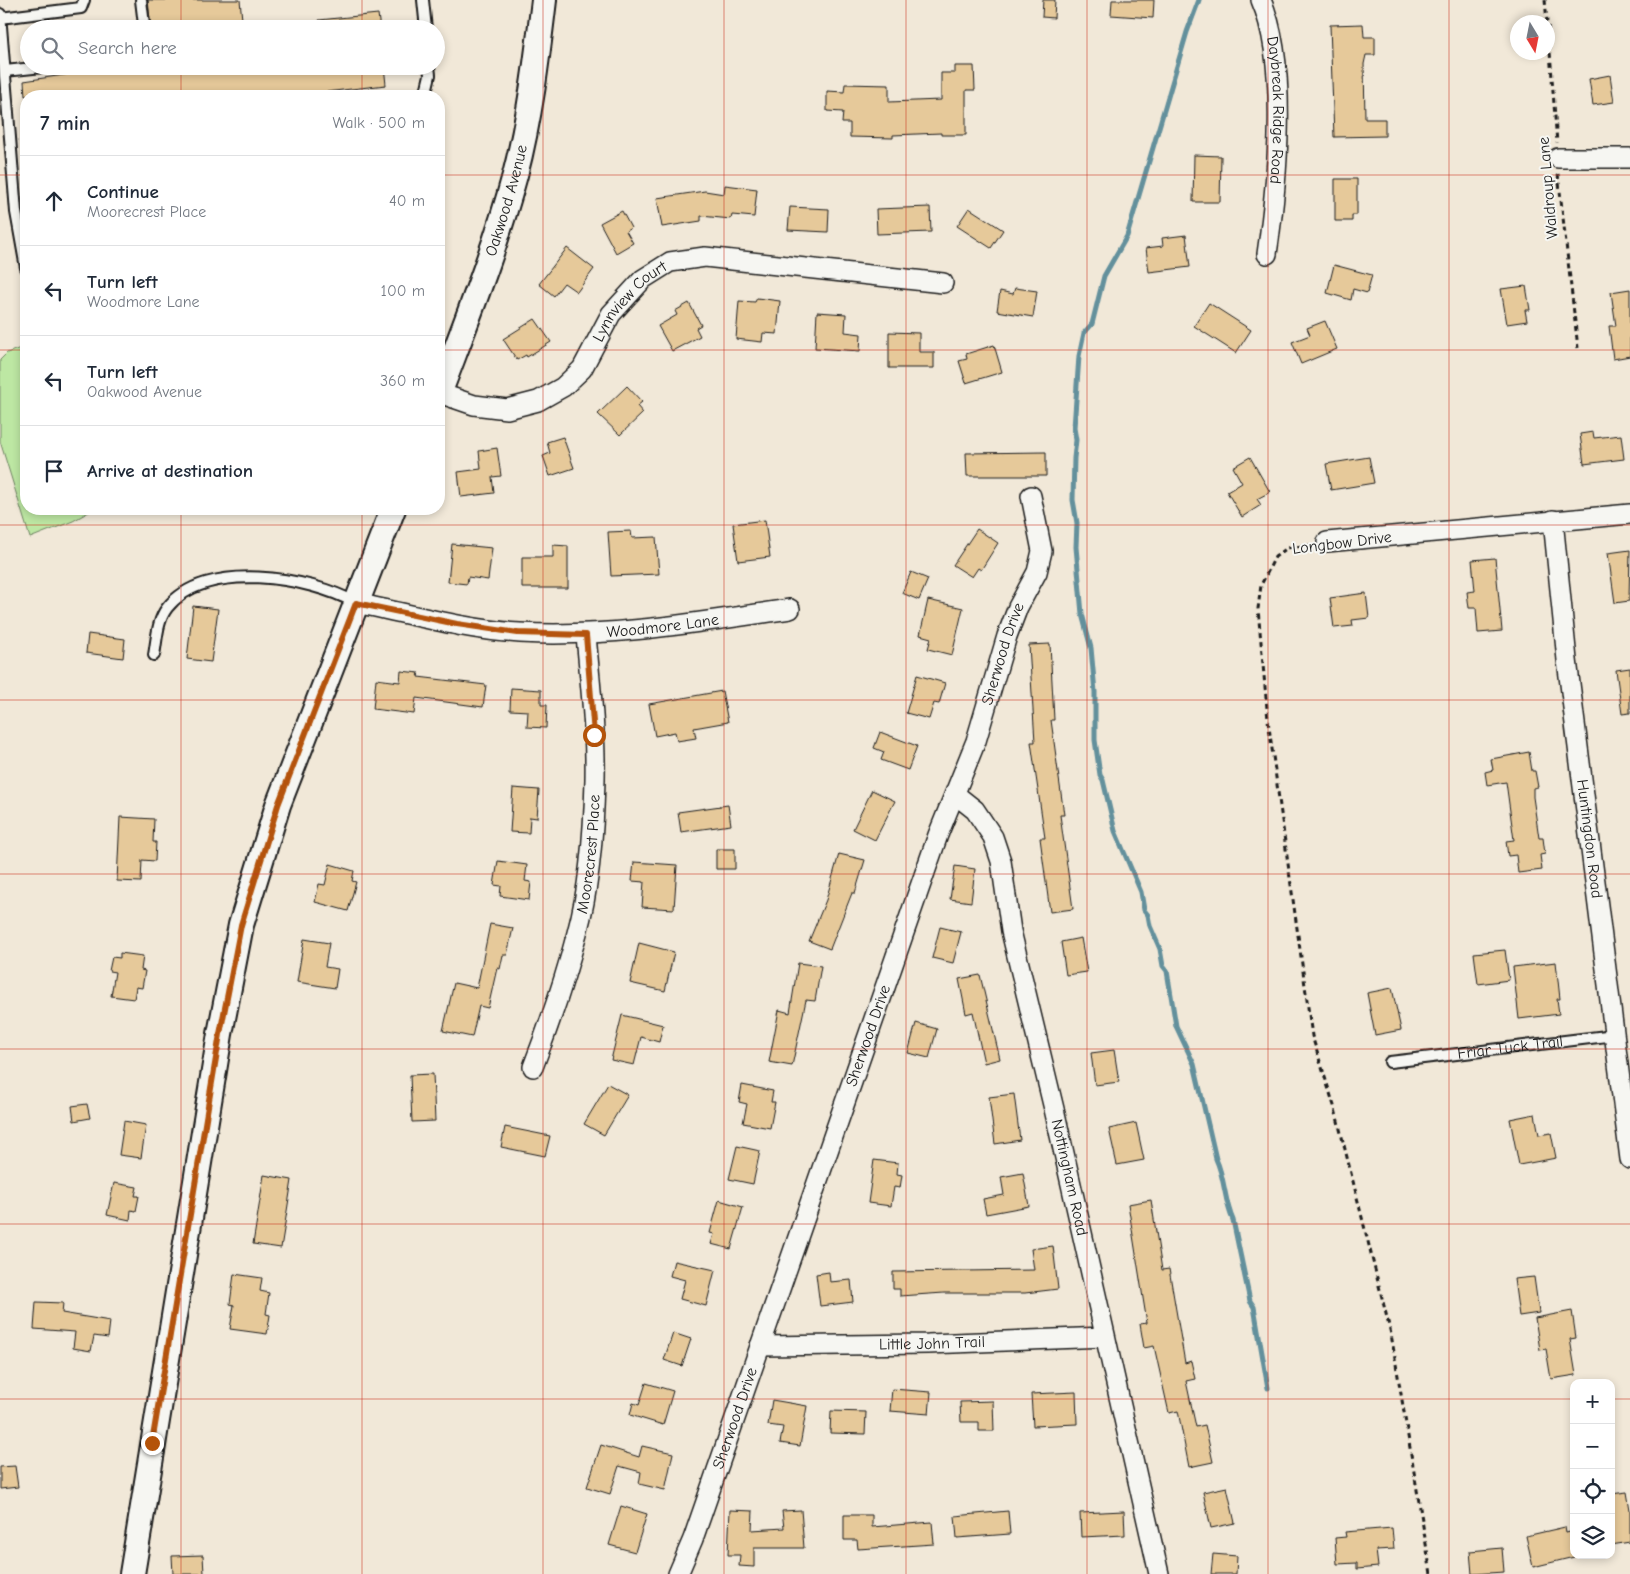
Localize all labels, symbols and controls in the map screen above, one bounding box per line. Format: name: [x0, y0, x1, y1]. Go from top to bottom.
north arrow: [1510, 15, 1555, 60]
search box: [20, 20, 445, 75]
icon: search: [38, 34, 66, 62]
street label: Daybreak Ridge Road: [1263, 35, 1287, 185]
text: Search here: [78, 37, 177, 59]
text: 7 min: [40, 111, 90, 135]
text: Walk · 500 m: [332, 114, 425, 132]
street label: Waldroup Lane: [1535, 136, 1561, 240]
street label: Oakwood Avenue: [482, 143, 531, 259]
text: Continue: [87, 181, 159, 203]
icon: ahead: [40, 187, 68, 215]
text: 40 m: [389, 192, 425, 210]
text: Moorecrest Place: [87, 203, 206, 221]
street label: Lynnview Court: [589, 257, 670, 345]
text: Turn left: [87, 271, 158, 293]
icon: left: [40, 277, 68, 305]
text: 100 m: [381, 282, 425, 300]
text: Woodmore Lane: [87, 293, 200, 311]
text: Turn left: [87, 361, 158, 383]
icon: left: [40, 367, 68, 395]
text: 360 m: [380, 372, 425, 390]
text: Oakwood Avenue: [87, 383, 202, 401]
icon: arrive: [40, 457, 68, 485]
text: Arrive at destination: [87, 460, 253, 482]
street label: Longbow Drive: [1291, 528, 1393, 558]
street label: Sherwood Drive: [978, 600, 1028, 707]
street label: Woodmore Lane: [606, 611, 720, 641]
route start: [583, 724, 606, 747]
street label: Huntingdon Road: [1573, 778, 1606, 900]
street label: Moorecrest Place: [573, 794, 604, 915]
street label: Sherwood Drive: [842, 983, 894, 1089]
street label: Friar Tuck Trail: [1456, 1032, 1564, 1063]
street label: Nottingham Road: [1048, 1117, 1091, 1238]
street label: Little John Trail: [879, 1333, 985, 1354]
street label: Sherwood Drive: [709, 1365, 761, 1471]
map controls: [1570, 1379, 1615, 1559]
button: +: [1570, 1379, 1615, 1424]
button: −: [1570, 1424, 1615, 1469]
route end: [141, 1432, 164, 1455]
button: locate: [1570, 1469, 1615, 1514]
button: layers: [1570, 1514, 1615, 1559]

